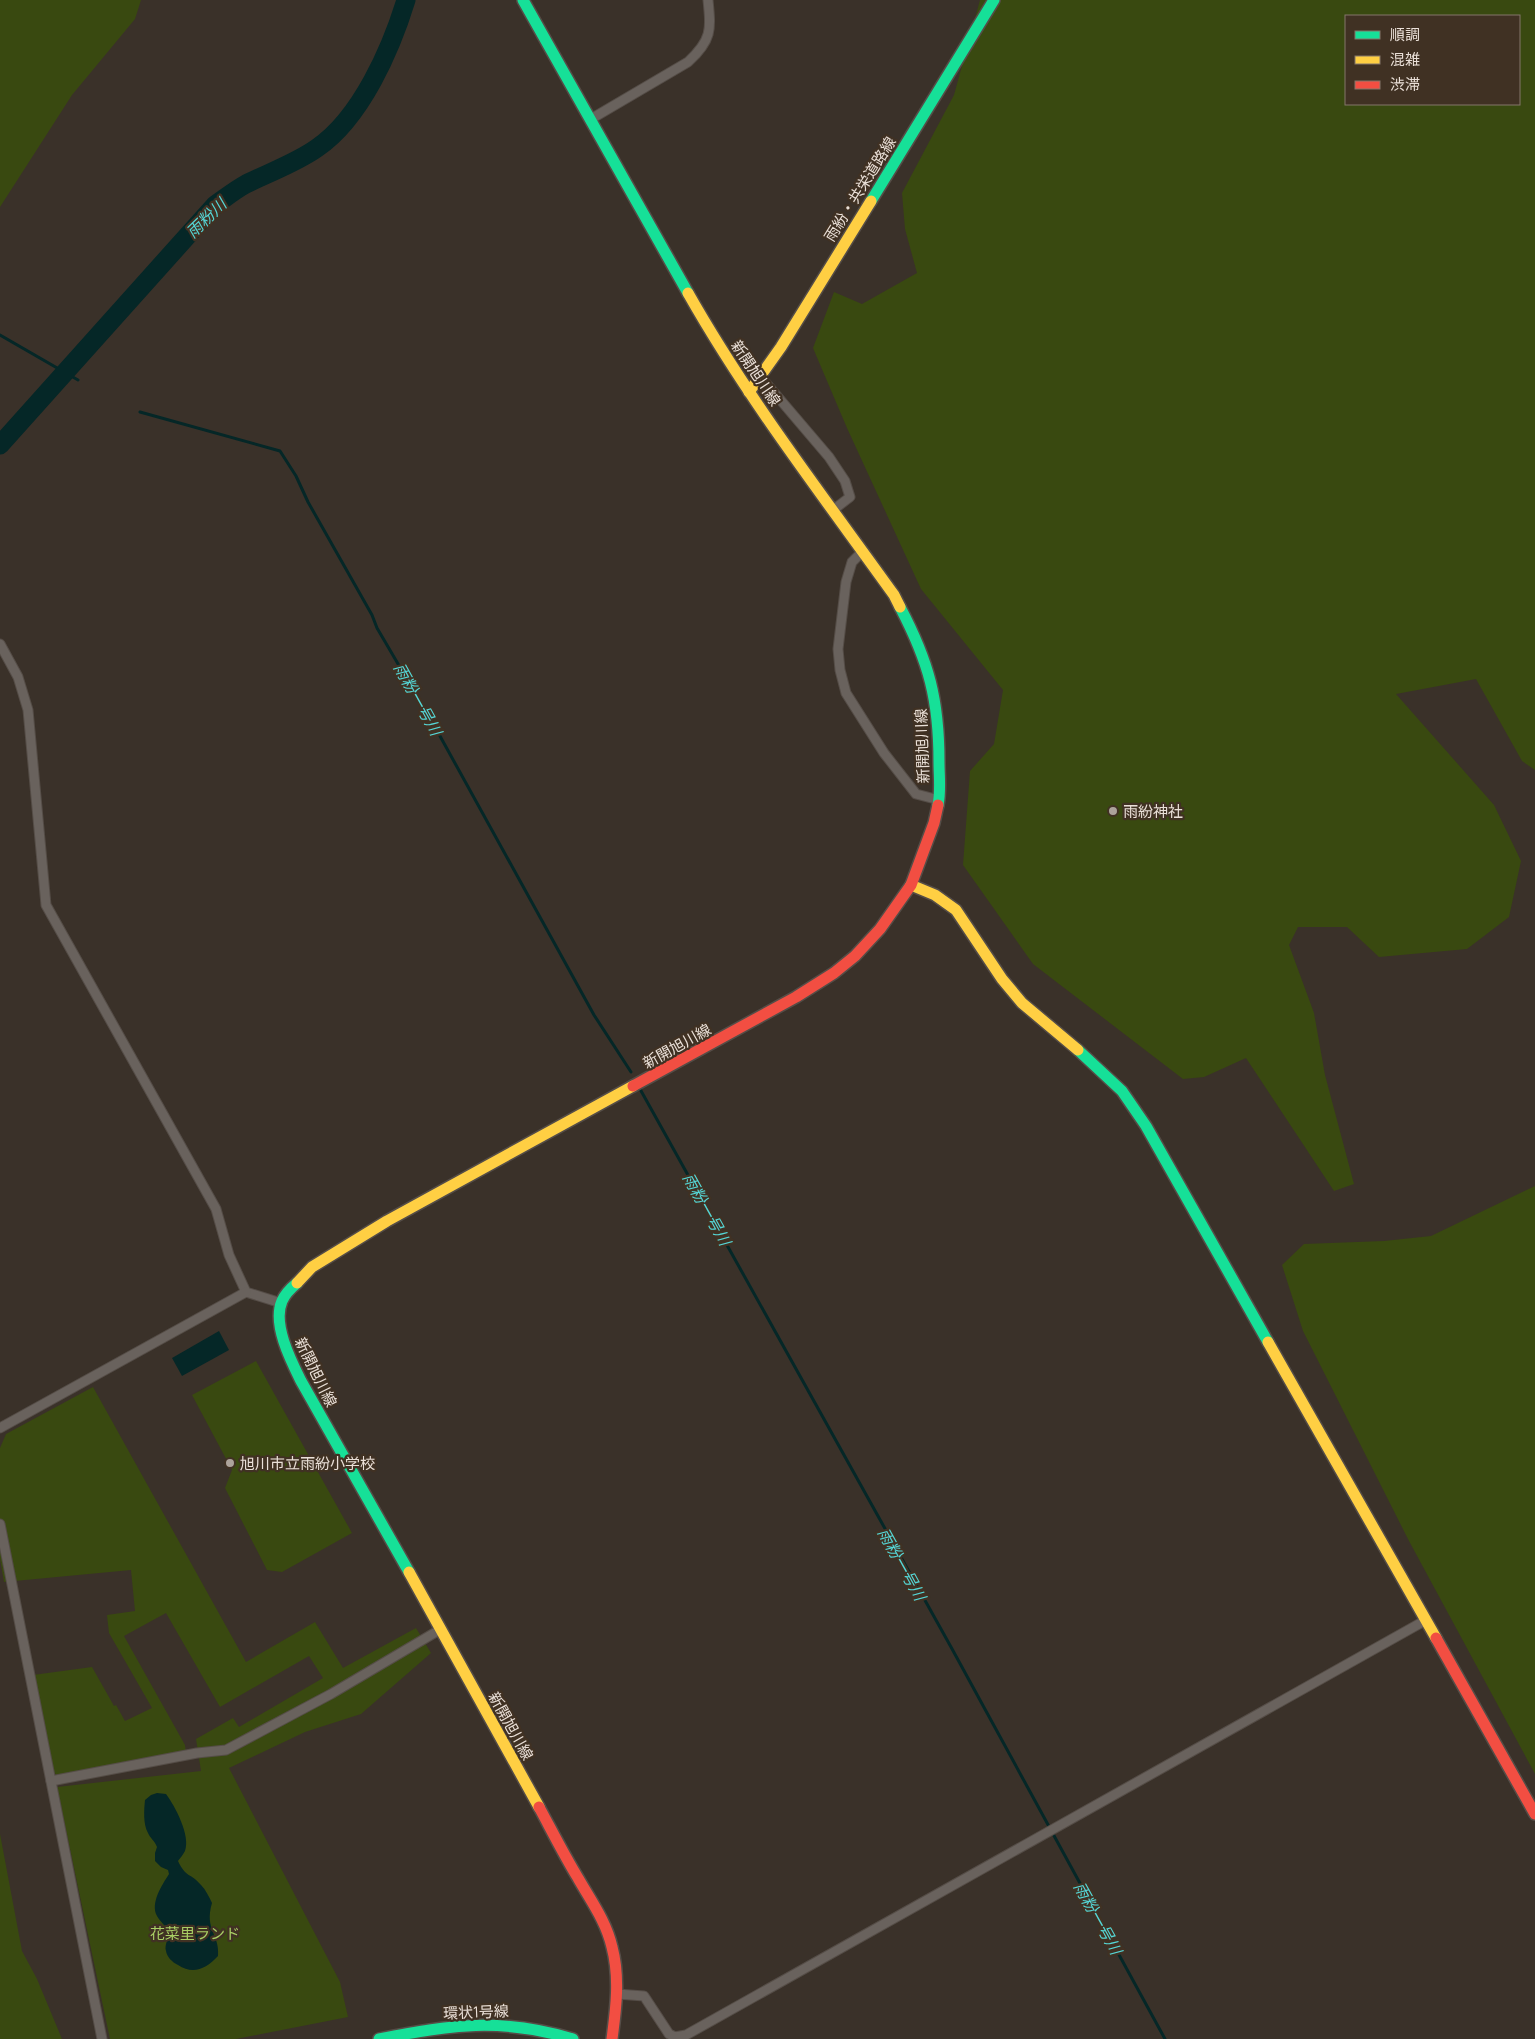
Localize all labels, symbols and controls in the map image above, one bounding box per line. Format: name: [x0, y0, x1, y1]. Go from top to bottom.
legend: [1345, 15, 1520, 105]
text: 順調: [1390, 24, 1420, 45]
text: 混雑: [1390, 49, 1420, 70]
text: 渋滞: [1390, 74, 1420, 95]
street label: 雨紛・共栄道路線: [819, 133, 901, 245]
water label: 雨粉川: [181, 192, 232, 243]
street label: 新開旭川線: [726, 336, 786, 410]
water label: 雨粉一号川: [389, 659, 448, 741]
street label: 新開旭川線: [910, 708, 934, 784]
place label: 雨紛神社: [1123, 801, 1183, 822]
marker: 雨紛神社: [1107, 805, 1119, 817]
street label: 新開旭川線: [639, 1019, 715, 1073]
water label: 雨粉一号川: [678, 1169, 737, 1251]
street label: 新開旭川線: [290, 1334, 342, 1410]
place label: 旭川市立雨紛小学校: [240, 1453, 375, 1474]
marker: 旭川市立雨紛小学校: [224, 1457, 236, 1469]
water label: 雨粉一号川: [873, 1524, 932, 1606]
street label: 新開旭川線: [484, 1688, 538, 1764]
water label: 雨粉一号川: [1069, 1878, 1128, 1960]
park label: 花菜里ランド: [150, 1923, 240, 1944]
street label: 環状1号線: [443, 2000, 509, 2024]

